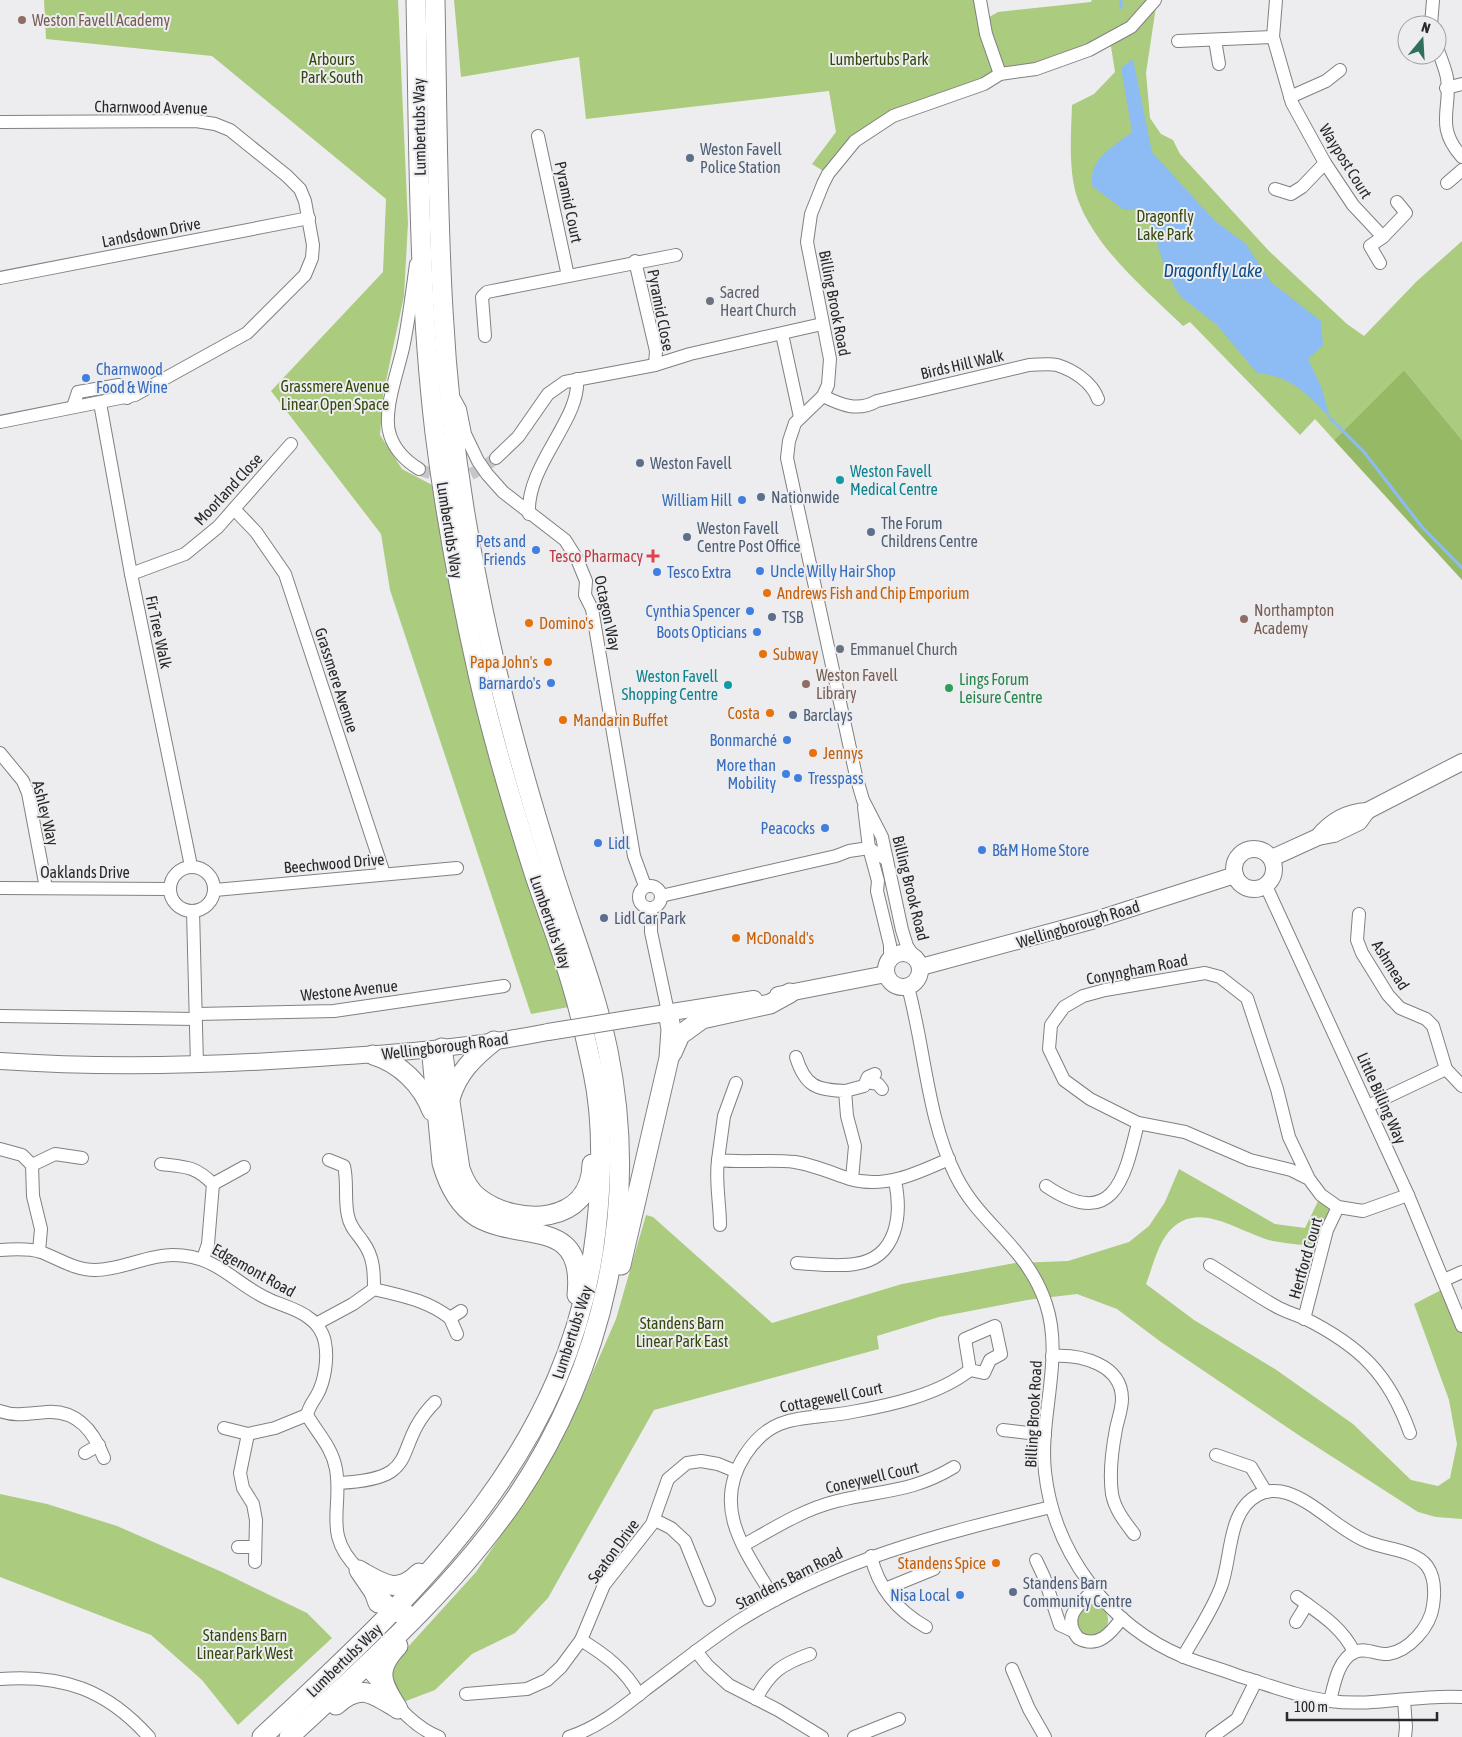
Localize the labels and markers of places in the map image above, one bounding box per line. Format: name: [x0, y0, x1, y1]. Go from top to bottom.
place label: Weston Favell Academy: [32, 11, 170, 30]
marker: Weston Favell Academy: [16, 14, 28, 26]
place label: Weston Favell Police Station: [700, 140, 782, 176]
marker: Weston Favell Police Station: [684, 152, 696, 164]
place label: Sacred Heart Church: [720, 283, 796, 319]
marker: Sacred Heart Church: [704, 295, 716, 307]
place label: Charnwood Food & Wine: [96, 360, 168, 396]
marker: Charnwood Food & Wine: [80, 372, 92, 384]
place label: Weston Favell: [650, 454, 732, 472]
marker: Weston Favell: [634, 457, 646, 469]
place label: Weston Favell Medical Centre: [850, 462, 938, 498]
marker: Weston Favell Medical Centre: [834, 474, 846, 486]
place label: Nationwide: [771, 488, 840, 506]
place label: William Hill: [662, 491, 733, 509]
marker: Nationwide: [755, 491, 767, 503]
marker: William Hill: [736, 494, 748, 506]
place label: The Forum Childrens Centre: [881, 514, 978, 550]
place label: Weston Favell Centre Post Office: [697, 519, 801, 555]
marker: The Forum Childrens Centre: [865, 526, 877, 538]
marker: Weston Favell Centre Post Office: [681, 531, 693, 543]
place label: Pets and Friends: [476, 532, 526, 568]
marker: Pets and Friends: [530, 544, 542, 556]
place label: Tesco Pharmacy: [549, 547, 643, 566]
marker: Tesco Pharmacy: [647, 550, 659, 562]
place label: Uncle Willy Hair Shop: [770, 562, 896, 581]
place label: Tesco Extra: [667, 563, 731, 581]
marker: Uncle Willy Hair Shop: [754, 565, 766, 577]
marker: Tesco Extra: [651, 566, 663, 578]
place label: Andrews Fish and Chip Emporium: [777, 584, 970, 603]
marker: Andrews Fish and Chip Emporium: [761, 587, 773, 599]
place label: Northampton Academy: [1254, 601, 1334, 638]
place label: Cynthia Spencer: [646, 602, 740, 621]
marker: Cynthia Spencer: [744, 605, 756, 617]
place label: TSB: [782, 608, 804, 626]
marker: TSB: [766, 611, 778, 623]
marker: Northampton Academy: [1238, 613, 1250, 625]
place label: Domino's: [539, 614, 594, 632]
marker: Domino's: [523, 617, 535, 629]
place label: Boots Opticians: [656, 623, 747, 642]
marker: Boots Opticians: [751, 626, 763, 638]
place label: Emmanuel Church: [850, 640, 958, 658]
marker: Emmanuel Church: [834, 643, 846, 655]
place label: Subway: [773, 645, 819, 664]
marker: Subway: [757, 648, 769, 660]
place label: Papa John's: [470, 653, 538, 672]
marker: Papa John's: [542, 656, 554, 668]
place label: Weston Favell Library: [816, 666, 898, 703]
place label: Weston Favell Shopping Centre: [622, 667, 719, 704]
place label: Lings Forum Leisure Centre: [959, 670, 1043, 706]
place label: Barnardo's: [479, 674, 541, 692]
marker: Barnardo's: [545, 677, 557, 689]
marker: Weston Favell Library: [800, 678, 812, 690]
marker: Weston Favell Shopping Centre: [722, 679, 734, 691]
marker: Lings Forum Leisure Centre: [943, 682, 955, 694]
place label: Costa: [728, 704, 760, 722]
place label: Barclays: [803, 706, 853, 725]
marker: Costa: [764, 707, 776, 719]
marker: Barclays: [787, 709, 799, 721]
place label: Mandarin Buffet: [573, 711, 669, 729]
marker: Mandarin Buffet: [557, 714, 569, 726]
place label: Bonmarché: [710, 731, 777, 749]
marker: Bonmarché: [781, 734, 793, 746]
place label: Jennys: [823, 744, 863, 763]
marker: Jennys: [807, 747, 819, 759]
place label: More than Mobility: [716, 756, 776, 793]
marker: More than Mobility: [780, 768, 792, 780]
place label: Tresspass: [808, 769, 864, 788]
marker: Tresspass: [792, 772, 804, 784]
place label: Peacocks: [761, 819, 815, 837]
marker: Peacocks: [819, 822, 831, 834]
place label: Lidl: [608, 834, 630, 852]
marker: Lidl: [592, 837, 604, 849]
place label: B&M Home Store: [992, 841, 1089, 859]
marker: B&M Home Store: [976, 844, 988, 856]
place label: Lidl Car Park: [614, 909, 686, 927]
marker: Lidl Car Park: [598, 912, 610, 924]
place label: McDonald's: [746, 929, 815, 947]
marker: McDonald's: [730, 932, 742, 944]
place label: Standens Spice: [898, 1554, 986, 1573]
marker: Standens Spice: [990, 1557, 1002, 1569]
place label: Standens Barn Community Centre: [1023, 1574, 1132, 1611]
place label: Nisa Local: [890, 1586, 951, 1604]
marker: Standens Barn Community Centre: [1007, 1586, 1019, 1598]
marker: Nisa Local: [954, 1589, 966, 1601]

